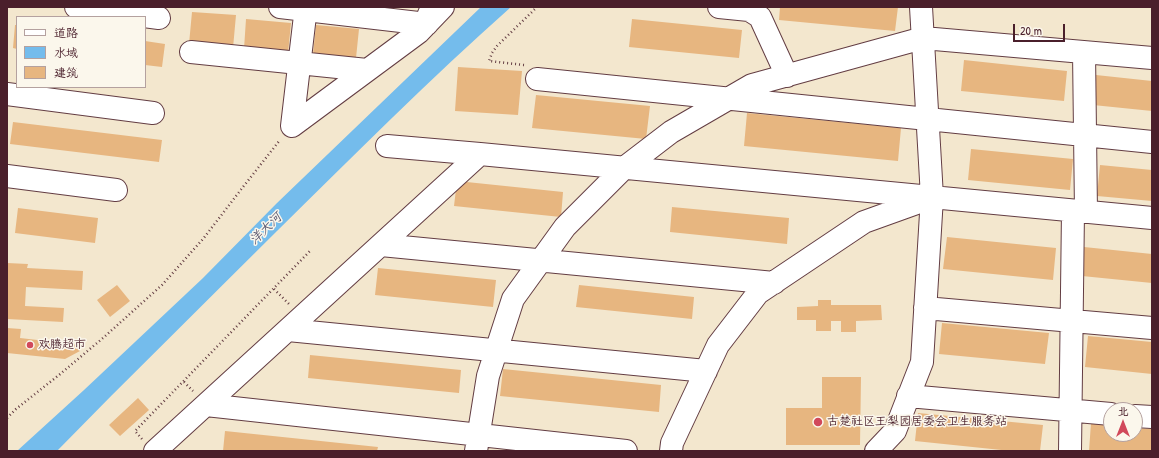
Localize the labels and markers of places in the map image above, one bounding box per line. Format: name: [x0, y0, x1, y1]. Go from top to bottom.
place label: 欢腾超市: [38, 338, 86, 352]
marker: 欢腾超市: [25, 340, 35, 350]
place label: 古楚社区王梨园居委会卫生服务站: [827, 415, 1007, 429]
marker: 古楚社区王梨园居委会卫生服务站: [812, 416, 824, 428]

